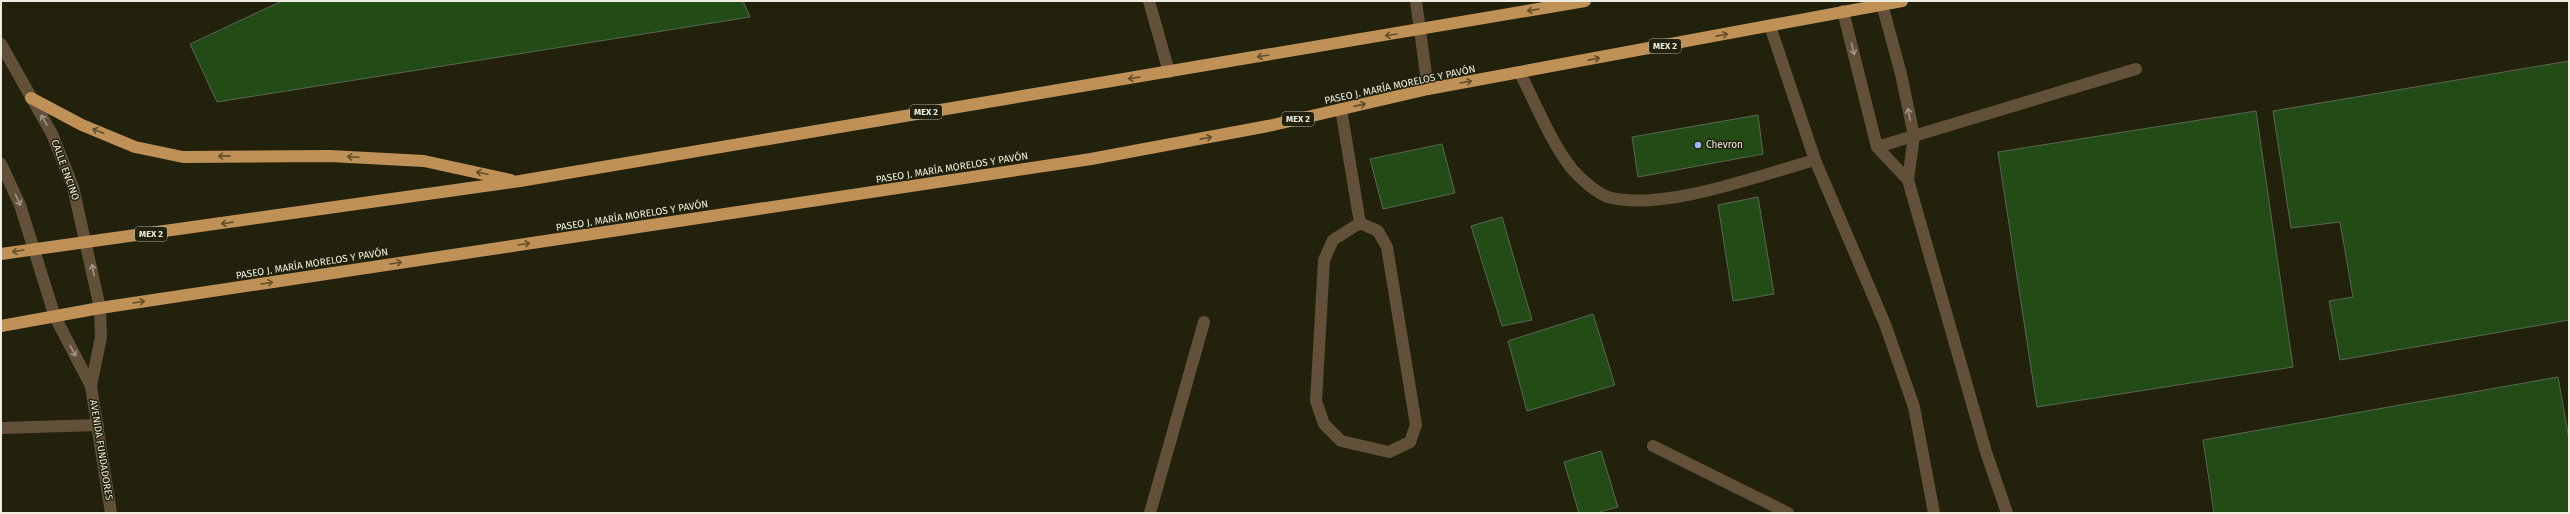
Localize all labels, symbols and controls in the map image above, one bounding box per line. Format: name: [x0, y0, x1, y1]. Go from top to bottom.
one-way arrow: [1527, 6, 1540, 14]
one-way arrow: [1385, 31, 1398, 39]
one-way arrow: [1715, 31, 1728, 39]
road number: MEX 2: [1649, 39, 1681, 53]
one-way arrow: [1849, 42, 1857, 55]
one-way arrow: [1257, 53, 1270, 61]
one-way arrow: [1587, 55, 1600, 63]
street label: PASEO J. MARÍA MORELOS Y PAVÓN: [1323, 61, 1477, 107]
one-way arrow: [1128, 74, 1141, 82]
one-way arrow: [1460, 78, 1473, 86]
one-way arrow: [1353, 100, 1366, 108]
road number: MEX 2: [910, 105, 942, 119]
one-way arrow: [1905, 108, 1913, 121]
road number: MEX 2: [1282, 112, 1314, 126]
one-way arrow: [39, 114, 47, 126]
one-way arrow: [92, 127, 104, 135]
one-way arrow: [1199, 133, 1212, 141]
street label: CALLE ENCINO: [48, 138, 82, 202]
place label: Chevron: [1706, 139, 1743, 151]
marker: Chevron: [1693, 140, 1703, 150]
street label: PASEO J. MARÍA MORELOS Y PAVÓN: [875, 148, 1029, 186]
one-way arrow: [218, 152, 231, 160]
one-way arrow: [347, 153, 360, 160]
one-way arrow: [476, 169, 489, 177]
one-way arrow: [15, 193, 22, 205]
street label: PASEO J. MARÍA MORELOS Y PAVÓN: [555, 196, 709, 234]
one-way arrow: [221, 219, 234, 227]
road number: MEX 2: [135, 227, 167, 241]
one-way arrow: [518, 240, 531, 248]
street label: PASEO J. MARÍA MORELOS Y PAVÓN: [235, 244, 389, 282]
one-way arrow: [12, 247, 25, 255]
one-way arrow: [389, 259, 402, 267]
one-way arrow: [88, 263, 96, 276]
one-way arrow: [260, 279, 273, 287]
one-way arrow: [132, 298, 145, 306]
one-way arrow: [70, 345, 77, 357]
street label: AVENIDA FUNDADORES: [87, 399, 115, 502]

